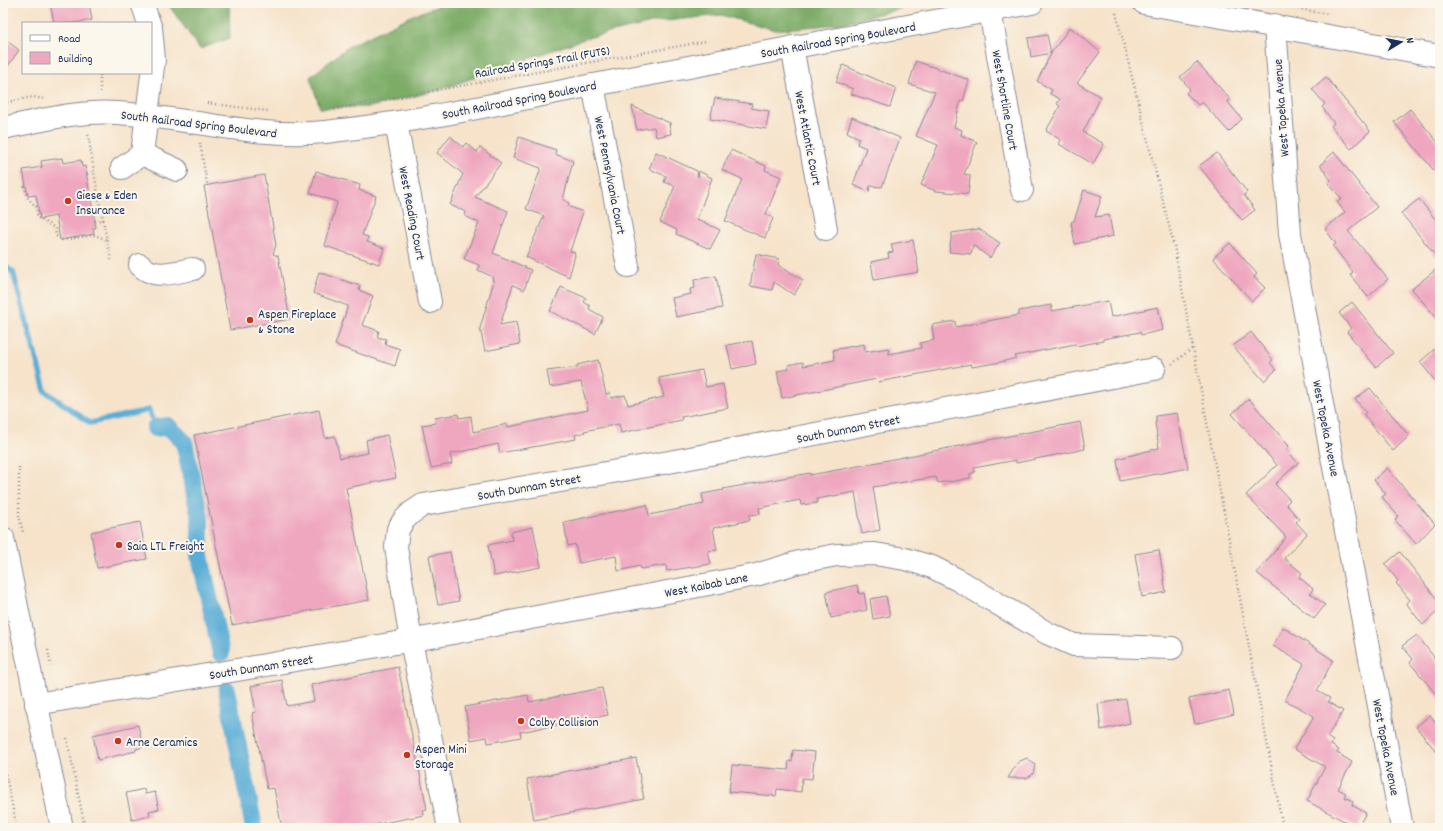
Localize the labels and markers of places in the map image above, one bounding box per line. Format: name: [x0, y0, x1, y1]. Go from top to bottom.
place label: Giese & Eden Insurance: [76, 187, 137, 221]
marker: Giese & Eden Insurance: [63, 196, 73, 206]
place label: Aspen Fireplace & Stone: [258, 306, 336, 340]
marker: Aspen Fireplace & Stone: [245, 315, 255, 325]
place label: Saia LTL Freight: [127, 538, 204, 557]
marker: Saia LTL Freight: [114, 540, 124, 550]
place label: Colby Collision: [529, 714, 599, 733]
marker: Colby Collision: [516, 716, 526, 726]
place label: Arne Ceramics: [126, 734, 198, 753]
marker: Arne Ceramics: [113, 736, 123, 746]
place label: Aspen Mini Storage: [415, 741, 467, 775]
marker: Aspen Mini Storage: [402, 750, 412, 760]

